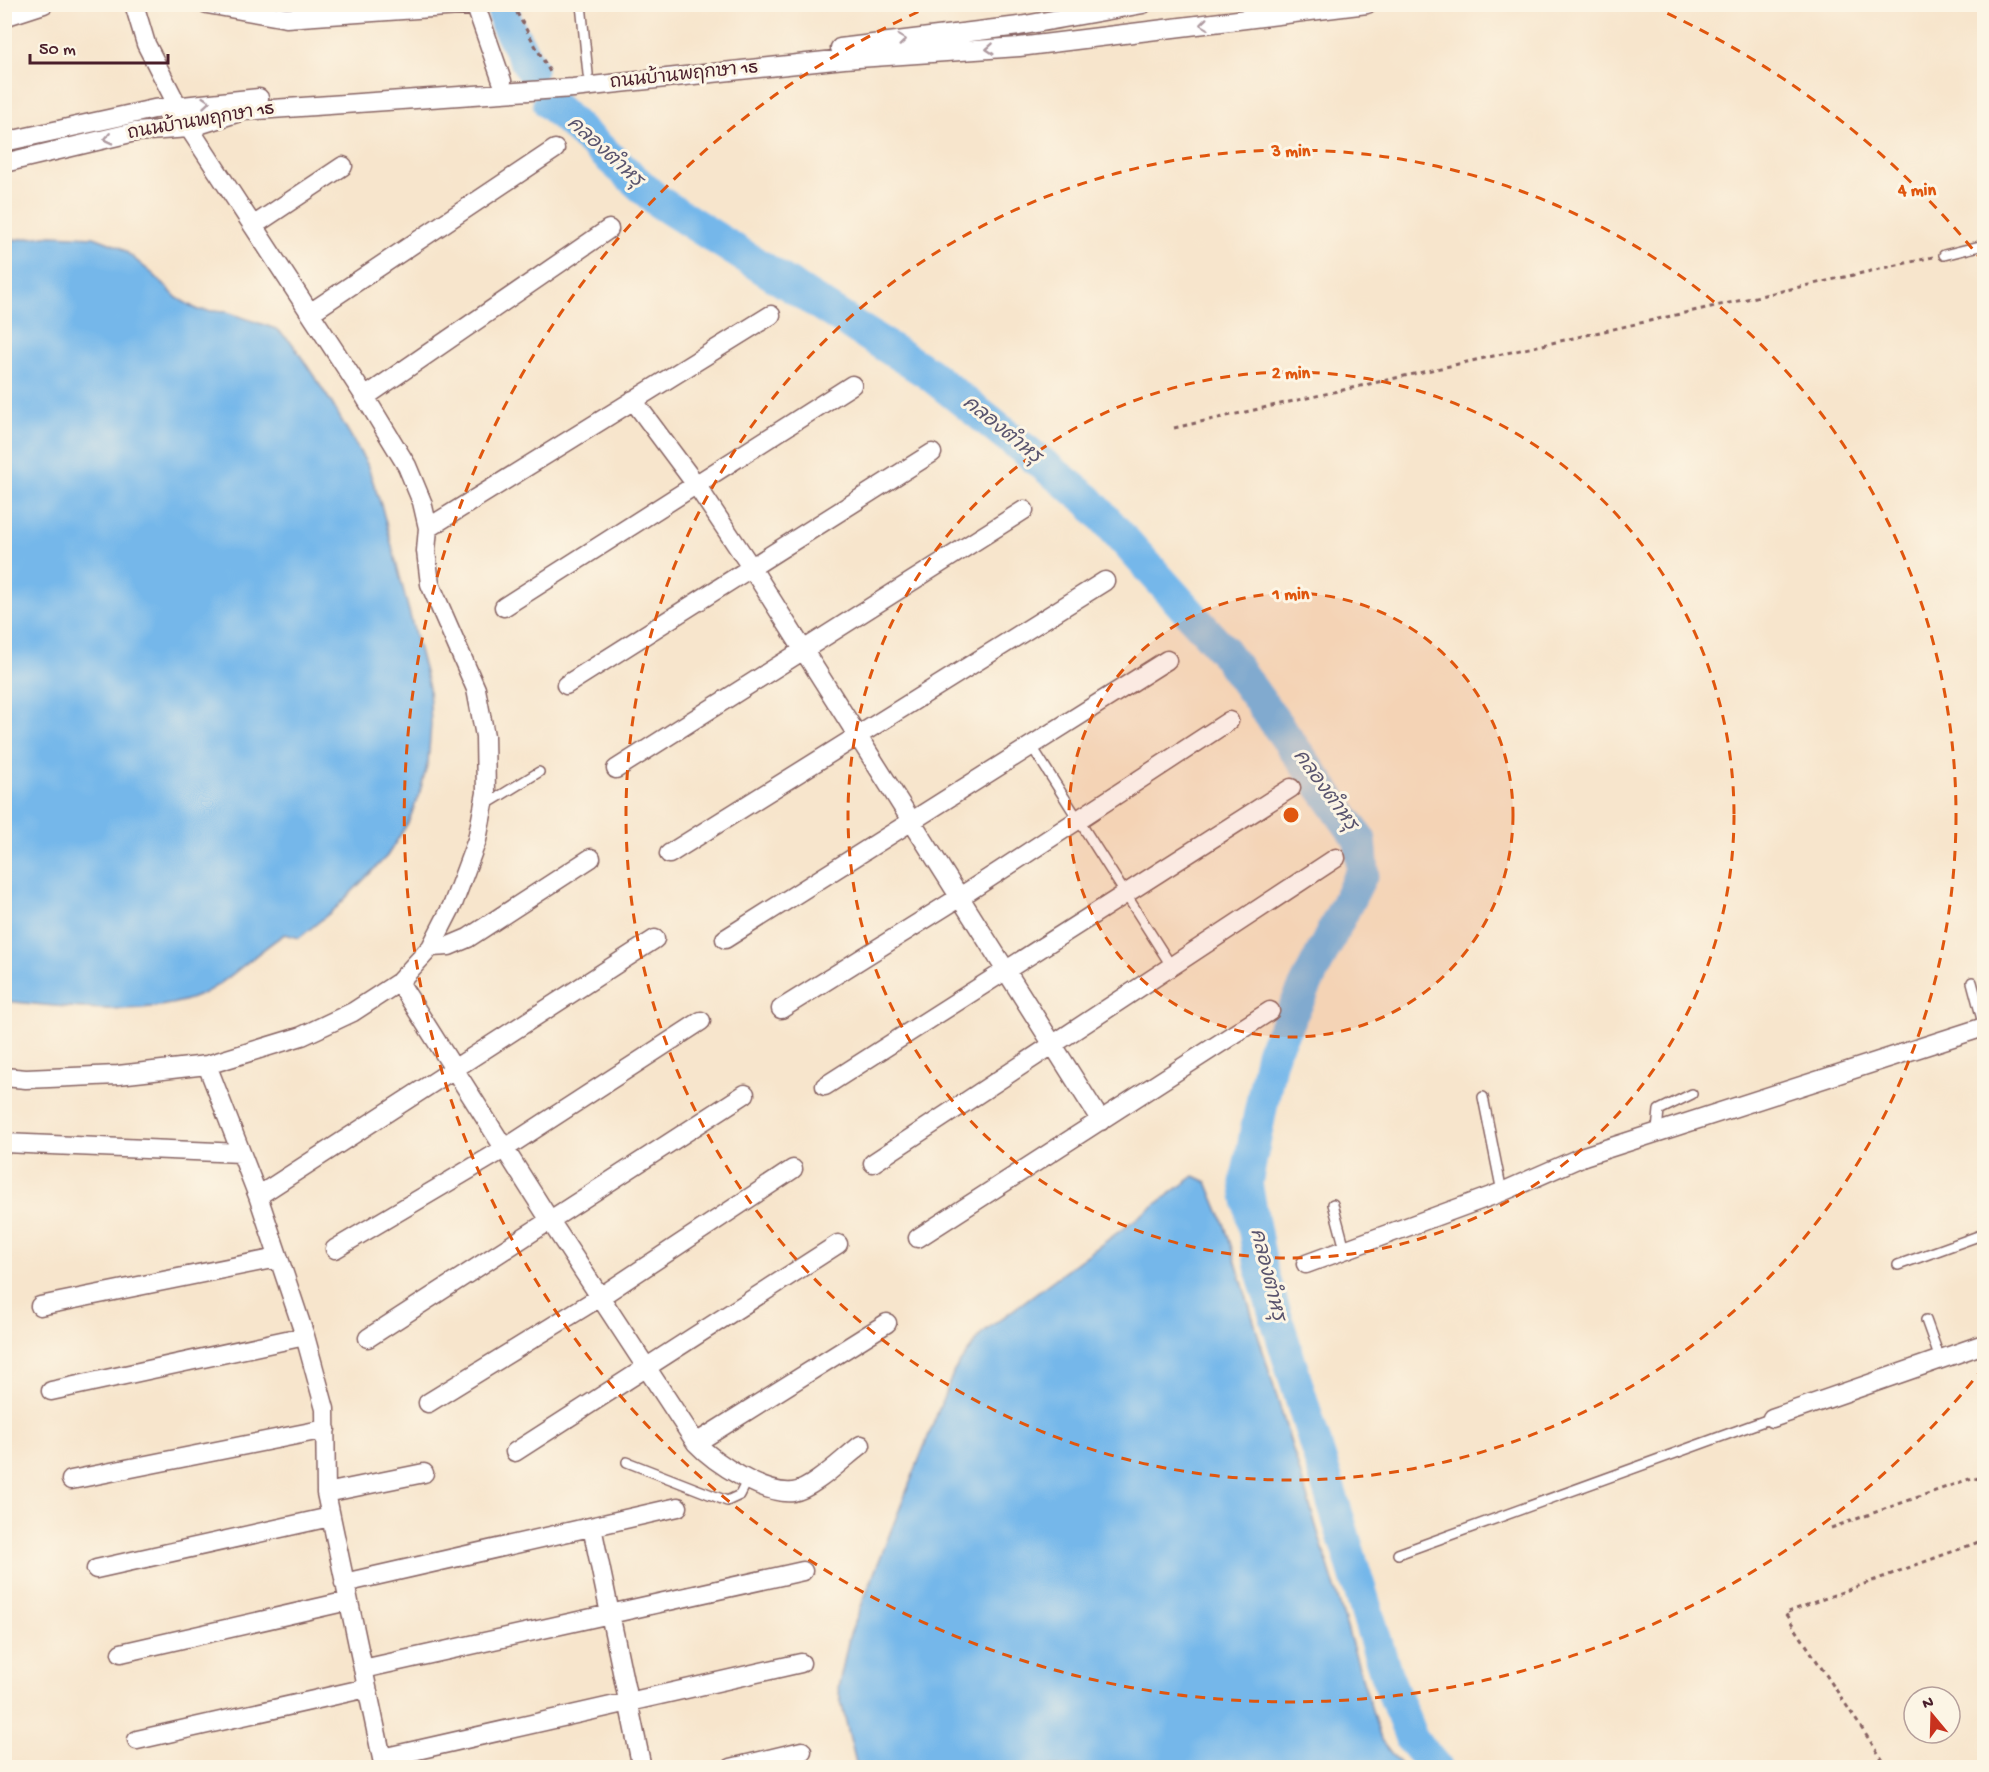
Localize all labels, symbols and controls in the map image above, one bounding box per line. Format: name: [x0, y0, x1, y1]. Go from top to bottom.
one-way arrow: [1200, 18, 1209, 30]
scale bar: [30, 27, 168, 65]
one-way arrow: [897, 35, 907, 47]
text: 50 m: [39, 40, 76, 61]
one-way arrow: [985, 42, 994, 55]
street label: ถนนบ้านพฤกษา 15: [609, 54, 759, 94]
street label: ถนนบ้านพฤกษา 15: [125, 95, 276, 145]
one-way arrow: [201, 96, 210, 109]
water label: คลองตำหรุ: [561, 110, 651, 195]
one-way arrow: [103, 131, 113, 144]
text: 3 min: [1271, 142, 1311, 163]
text: 4 min: [1897, 181, 1936, 202]
text: 2 min: [1272, 364, 1311, 385]
water label: คลองตำหรุ: [957, 389, 1049, 471]
text: 1 min: [1272, 585, 1310, 606]
water label: คลองตำหรุ: [1287, 744, 1366, 838]
centre of rings: [1281, 805, 1301, 825]
water label: คลองตำหรุ: [1243, 1226, 1293, 1326]
north arrow: [1902, 1685, 1962, 1745]
text: N: [1920, 1693, 1937, 1715]

